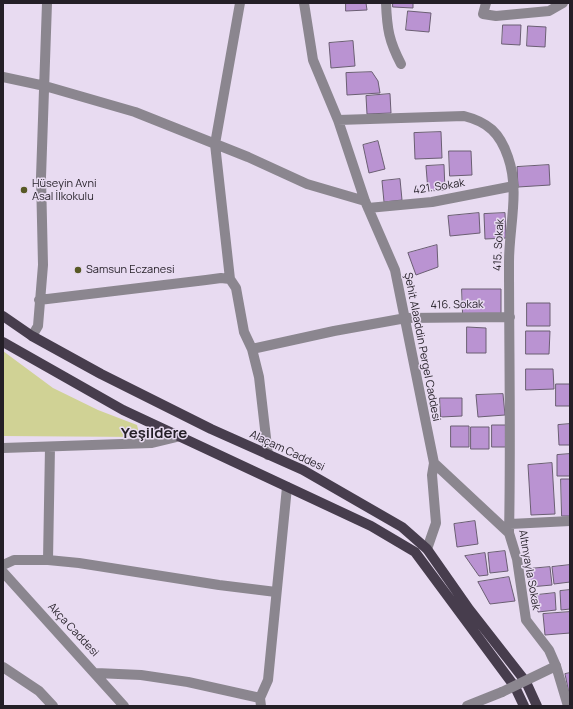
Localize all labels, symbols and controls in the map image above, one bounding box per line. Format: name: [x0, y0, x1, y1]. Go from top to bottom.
street label: 421. Sokak: [412, 176, 466, 198]
place label: Hüseyin Avni Asal İlkokulu: [32, 177, 96, 203]
marker: Hüseyin Avni Asal İlkokulu: [19, 185, 29, 195]
street label: 415. Sokak: [491, 218, 507, 272]
place label: Samsun Eczanesi: [86, 263, 174, 277]
marker: Samsun Eczanesi: [73, 265, 83, 275]
street label: Şehit Alaaddin Pergel Caddesi: [401, 271, 443, 423]
street label: 416. Sokak: [430, 298, 484, 312]
district label: Yeşildere: [121, 425, 187, 443]
street label: Alaçam Caddesi: [247, 428, 327, 474]
street label: Altınyayla Sokak: [515, 529, 543, 611]
street label: Akça Caddesi: [45, 600, 101, 660]

